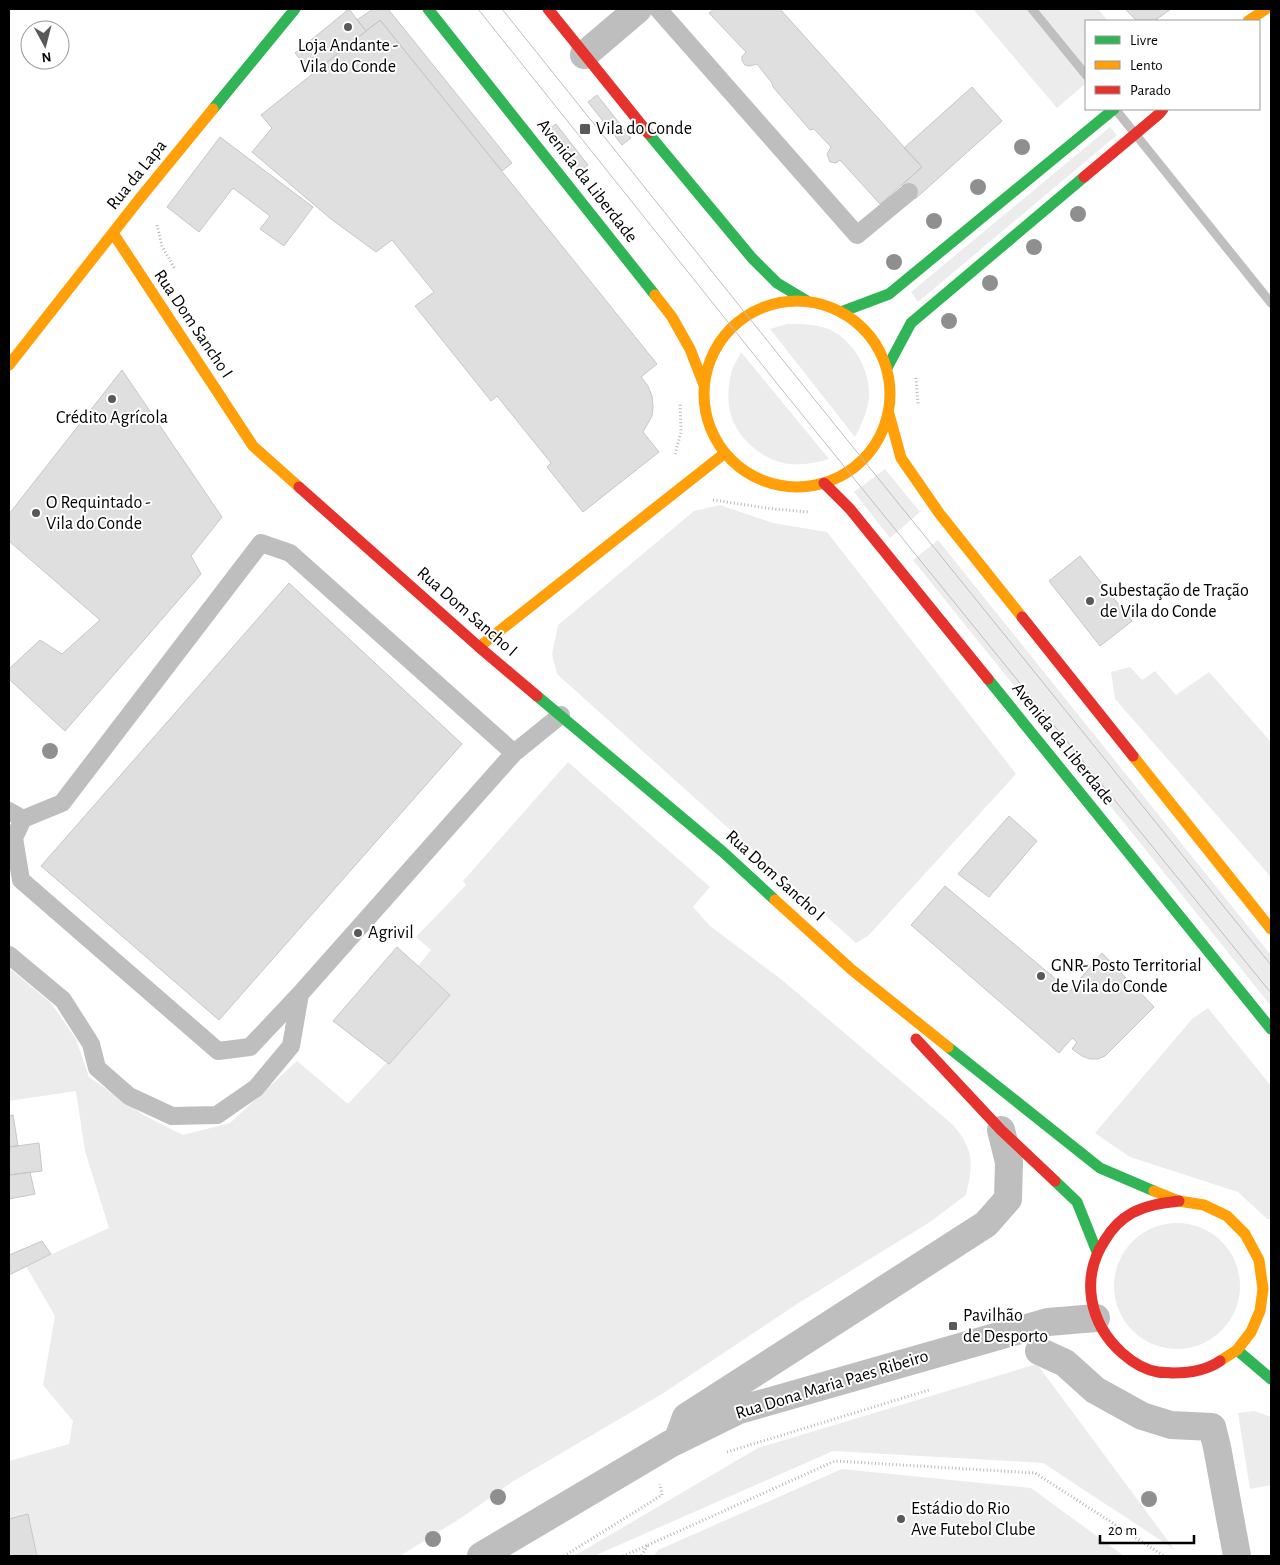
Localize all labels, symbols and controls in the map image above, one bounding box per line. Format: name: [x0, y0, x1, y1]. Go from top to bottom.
north arrow: [20, 20, 70, 70]
legend: [1085, 20, 1260, 110]
marker: Loja Andante - Vila do Conde: [342, 21, 354, 33]
text: Livre: [1130, 33, 1158, 48]
place label: Loja Andante - Vila do Conde: [298, 37, 398, 76]
text: N: [41, 49, 52, 64]
text: Lento: [1130, 58, 1163, 73]
text: Parado: [1130, 83, 1171, 98]
street label: Avenida da Liberdade: [533, 116, 641, 246]
place label: Vila do Conde: [596, 120, 692, 138]
marker: Vila do Conde: [578, 122, 592, 136]
street label: Rua da Lapa: [104, 137, 170, 213]
street label: Rua Dom Sancho I: [150, 267, 236, 381]
marker: Crédito Agrícola: [106, 393, 118, 405]
place label: Crédito Agrícola: [56, 409, 168, 427]
place label: O Requintado - Vila do Conde: [46, 494, 151, 533]
marker: O Requintado - Vila do Conde: [30, 507, 42, 519]
street label: Rua Dom Sancho I: [413, 564, 521, 660]
place label: Subestação de Tração de Vila do Conde: [1100, 582, 1249, 621]
marker: Subestação de Tração de Vila do Conde: [1084, 595, 1096, 607]
street label: Avenida da Liberdade: [1008, 680, 1118, 808]
street label: Rua Dom Sancho I: [722, 827, 828, 925]
place label: Agrivil: [368, 924, 414, 942]
marker: Agrivil: [352, 927, 364, 939]
place label: GNR- Posto Territorial de Vila do Conde: [1051, 957, 1202, 996]
marker: GNR- Posto Territorial de Vila do Conde: [1035, 970, 1047, 982]
place label: Pavilhão de Desporto: [963, 1307, 1048, 1346]
marker: Pavilhão de Desporto: [947, 1320, 959, 1332]
street label: Rua Dona Maria Paes Ribeiro: [733, 1347, 931, 1423]
place label: Estádio do Rio Ave Futebol Clube: [911, 1500, 1036, 1539]
scale bar: [1100, 1512, 1194, 1544]
marker: Estádio do Rio Ave Futebol Clube: [895, 1513, 907, 1525]
text: 20 m: [1108, 1523, 1137, 1538]

